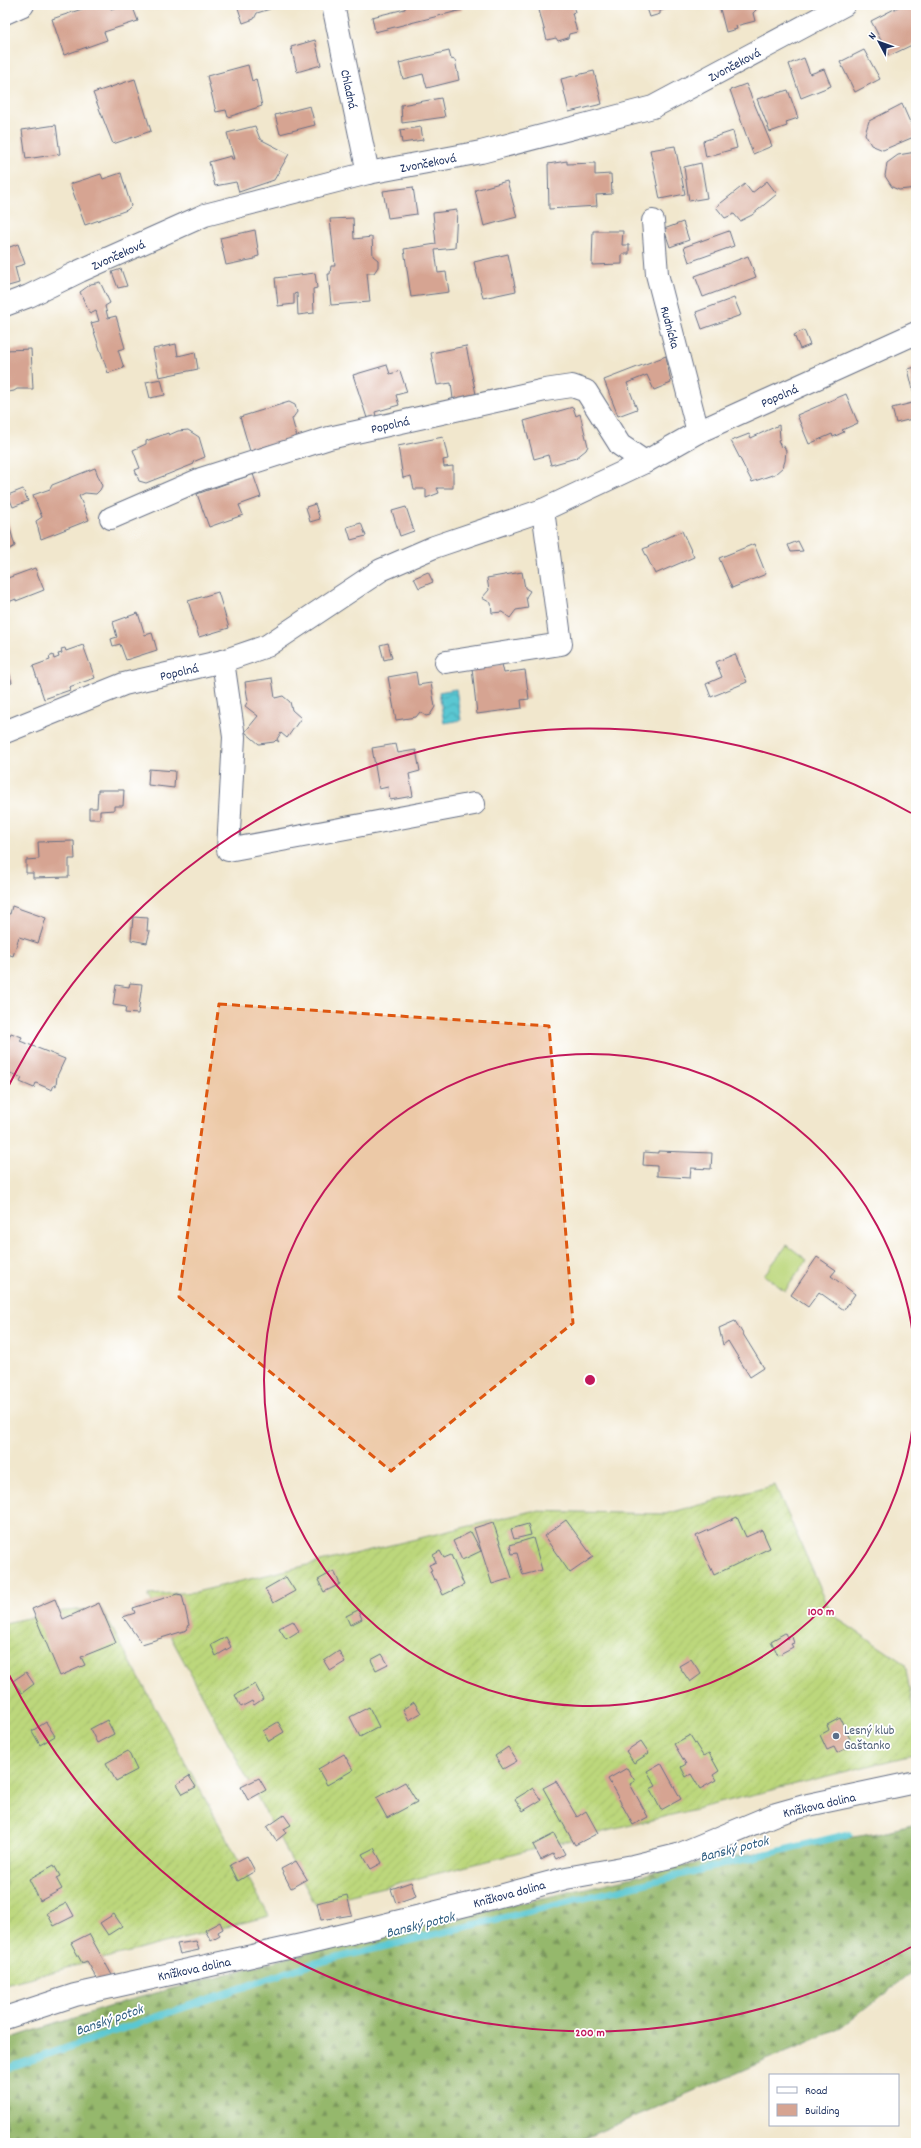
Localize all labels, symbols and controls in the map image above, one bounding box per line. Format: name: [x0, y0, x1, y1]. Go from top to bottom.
north arrow: [859, 22, 899, 62]
text: N: [865, 29, 881, 44]
street label: Zvončeková: [706, 44, 765, 88]
street label: Chladná: [334, 68, 361, 112]
street label: Zvončeková: [399, 150, 459, 179]
street label: Zvončeková: [89, 236, 149, 277]
street label: Rudnícka: [654, 304, 684, 352]
street label: Popolná: [758, 380, 802, 414]
street label: Popolná: [369, 413, 412, 440]
street label: Popolná: [158, 660, 201, 687]
centre of rings: [583, 1373, 597, 1387]
text: 100 m: [808, 1604, 834, 1621]
place label: Lesný klub Gaštanko: [844, 1722, 895, 1756]
marker: Lesný klub Gaštanko: [831, 1731, 841, 1741]
street label: Knižkova dolina: [781, 1789, 859, 1824]
water label: Banský potok: [698, 1831, 772, 1868]
street label: Knižkova dolina: [471, 1876, 549, 1914]
water label: Banský potok: [384, 1907, 458, 1944]
street label: Knižkova dolina: [156, 1953, 234, 1987]
water label: Banský potok: [73, 2000, 147, 2042]
text: 200 m: [575, 2025, 605, 2042]
legend: [769, 2074, 899, 2126]
text: Road: [805, 2083, 827, 2100]
text: Building: [805, 2103, 840, 2120]

